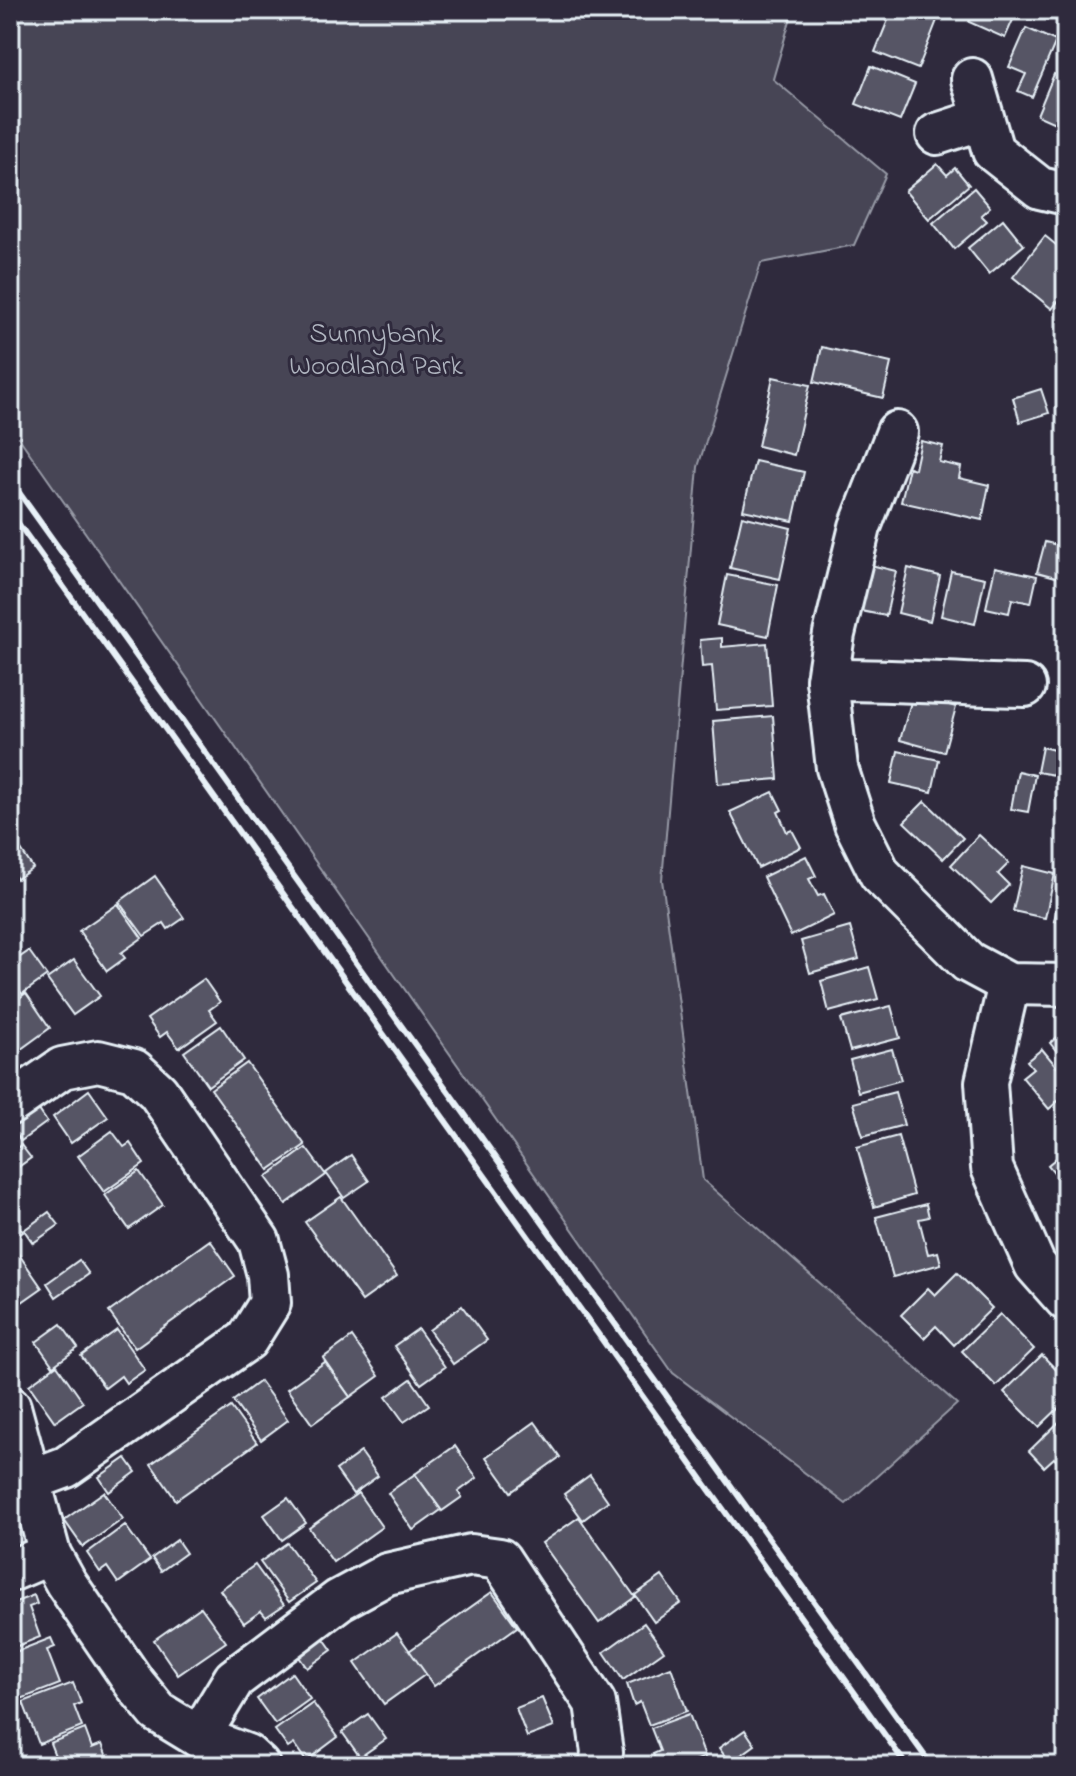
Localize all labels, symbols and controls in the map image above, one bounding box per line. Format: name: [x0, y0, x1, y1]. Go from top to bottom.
park label: Sunnybank Woodland Park: [289, 315, 463, 388]

